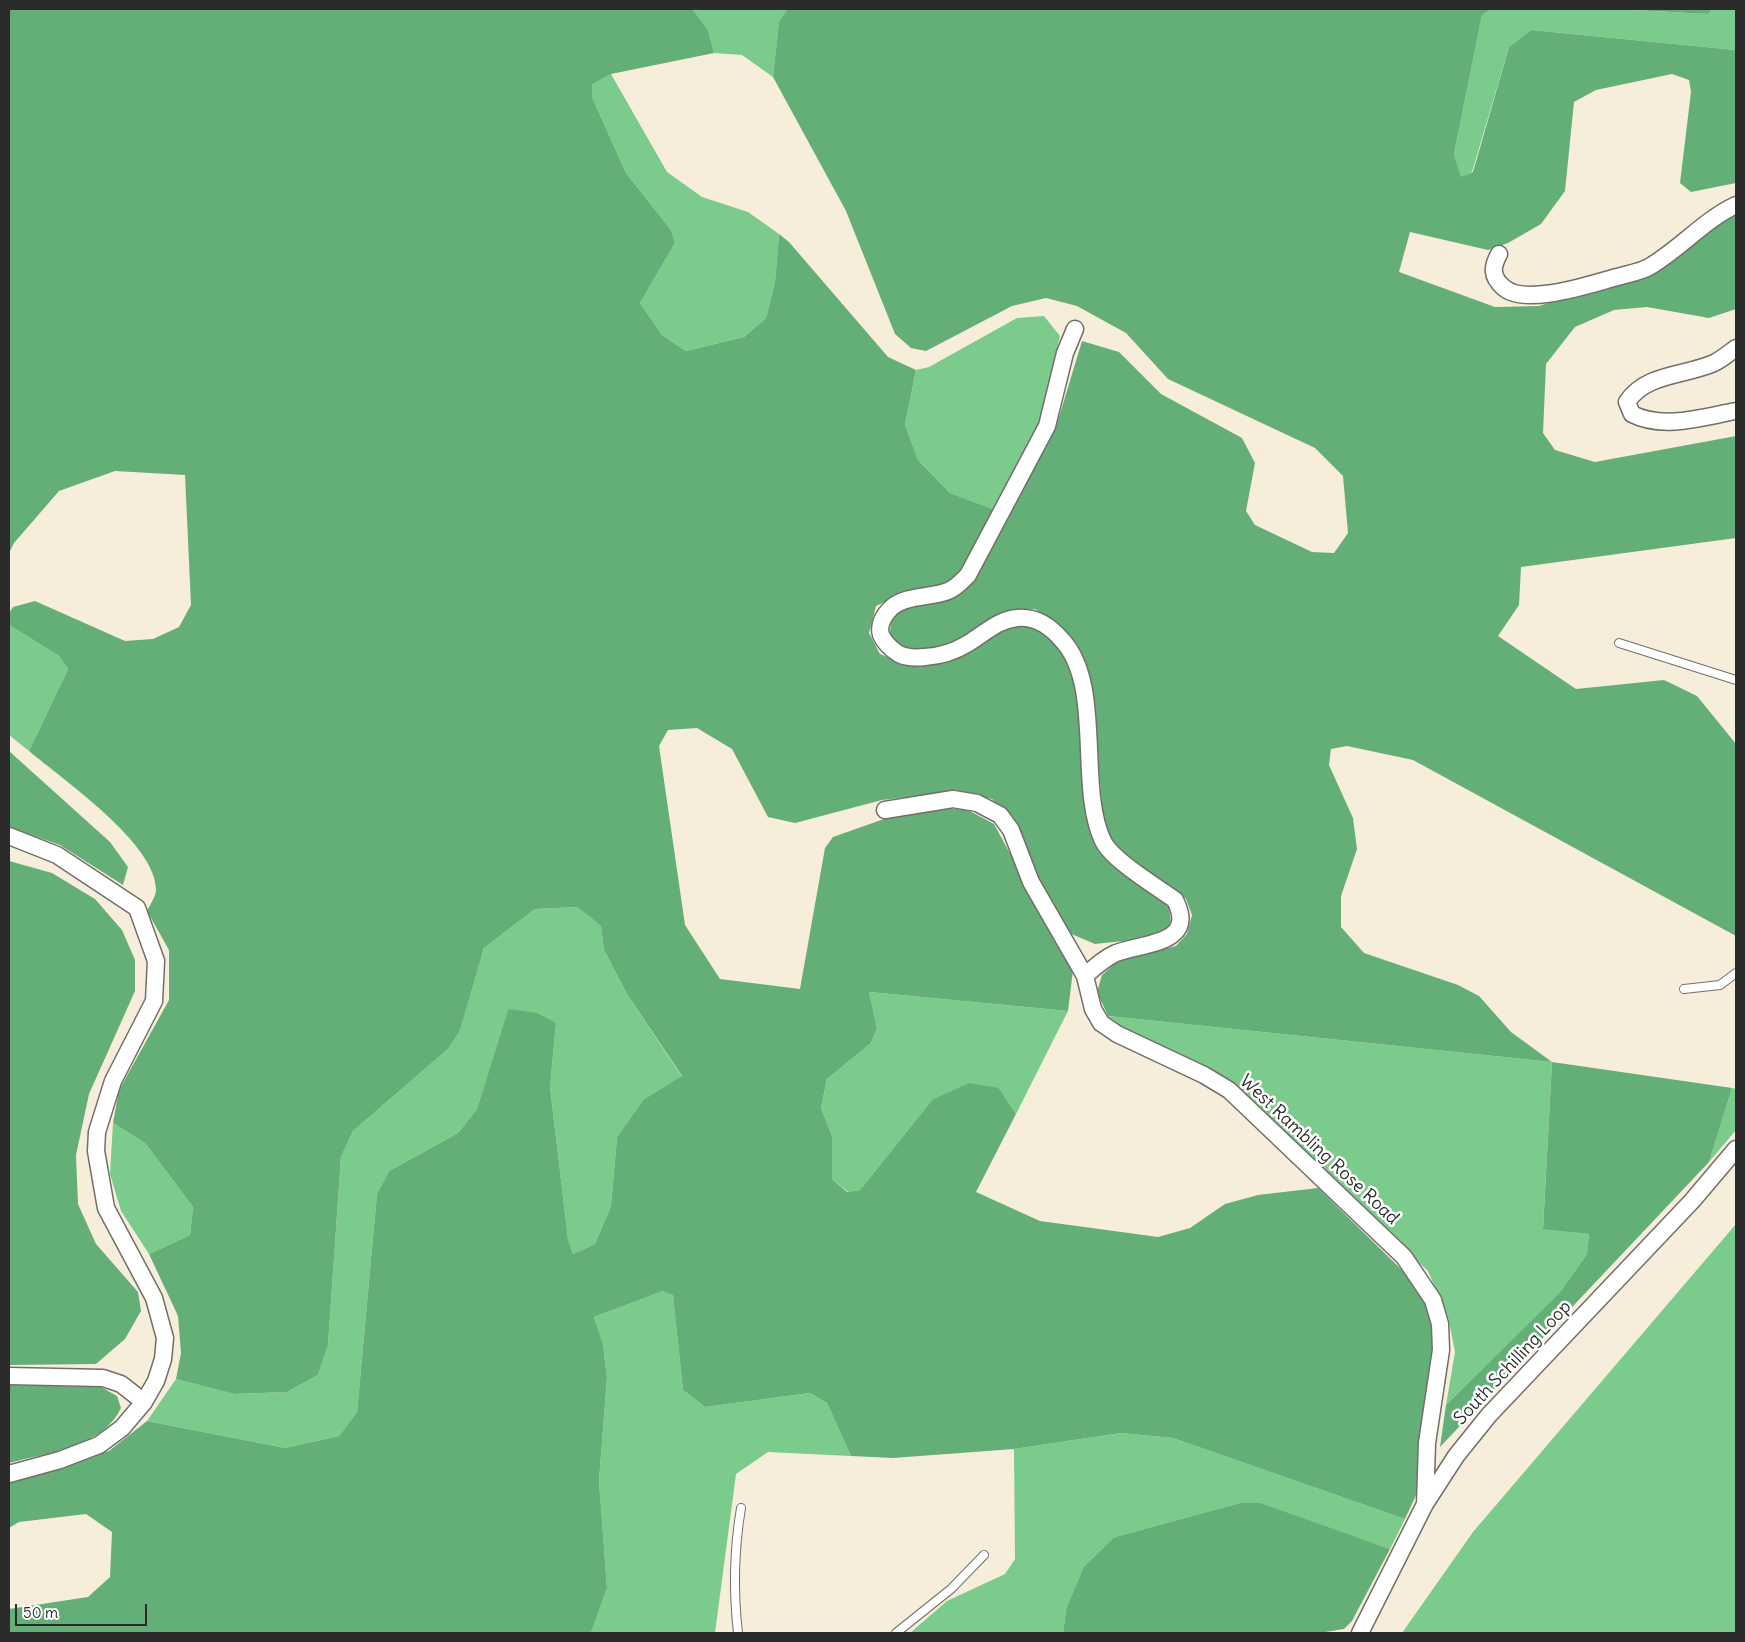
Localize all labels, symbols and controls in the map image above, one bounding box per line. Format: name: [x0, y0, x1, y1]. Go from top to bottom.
street label: West Rambling Rose Road: [1235, 1071, 1403, 1229]
street label: South Schilling Loop: [1450, 1296, 1576, 1430]
scale bar: [18, 1594, 150, 1626]
text: 50 m: [23, 1603, 58, 1622]

